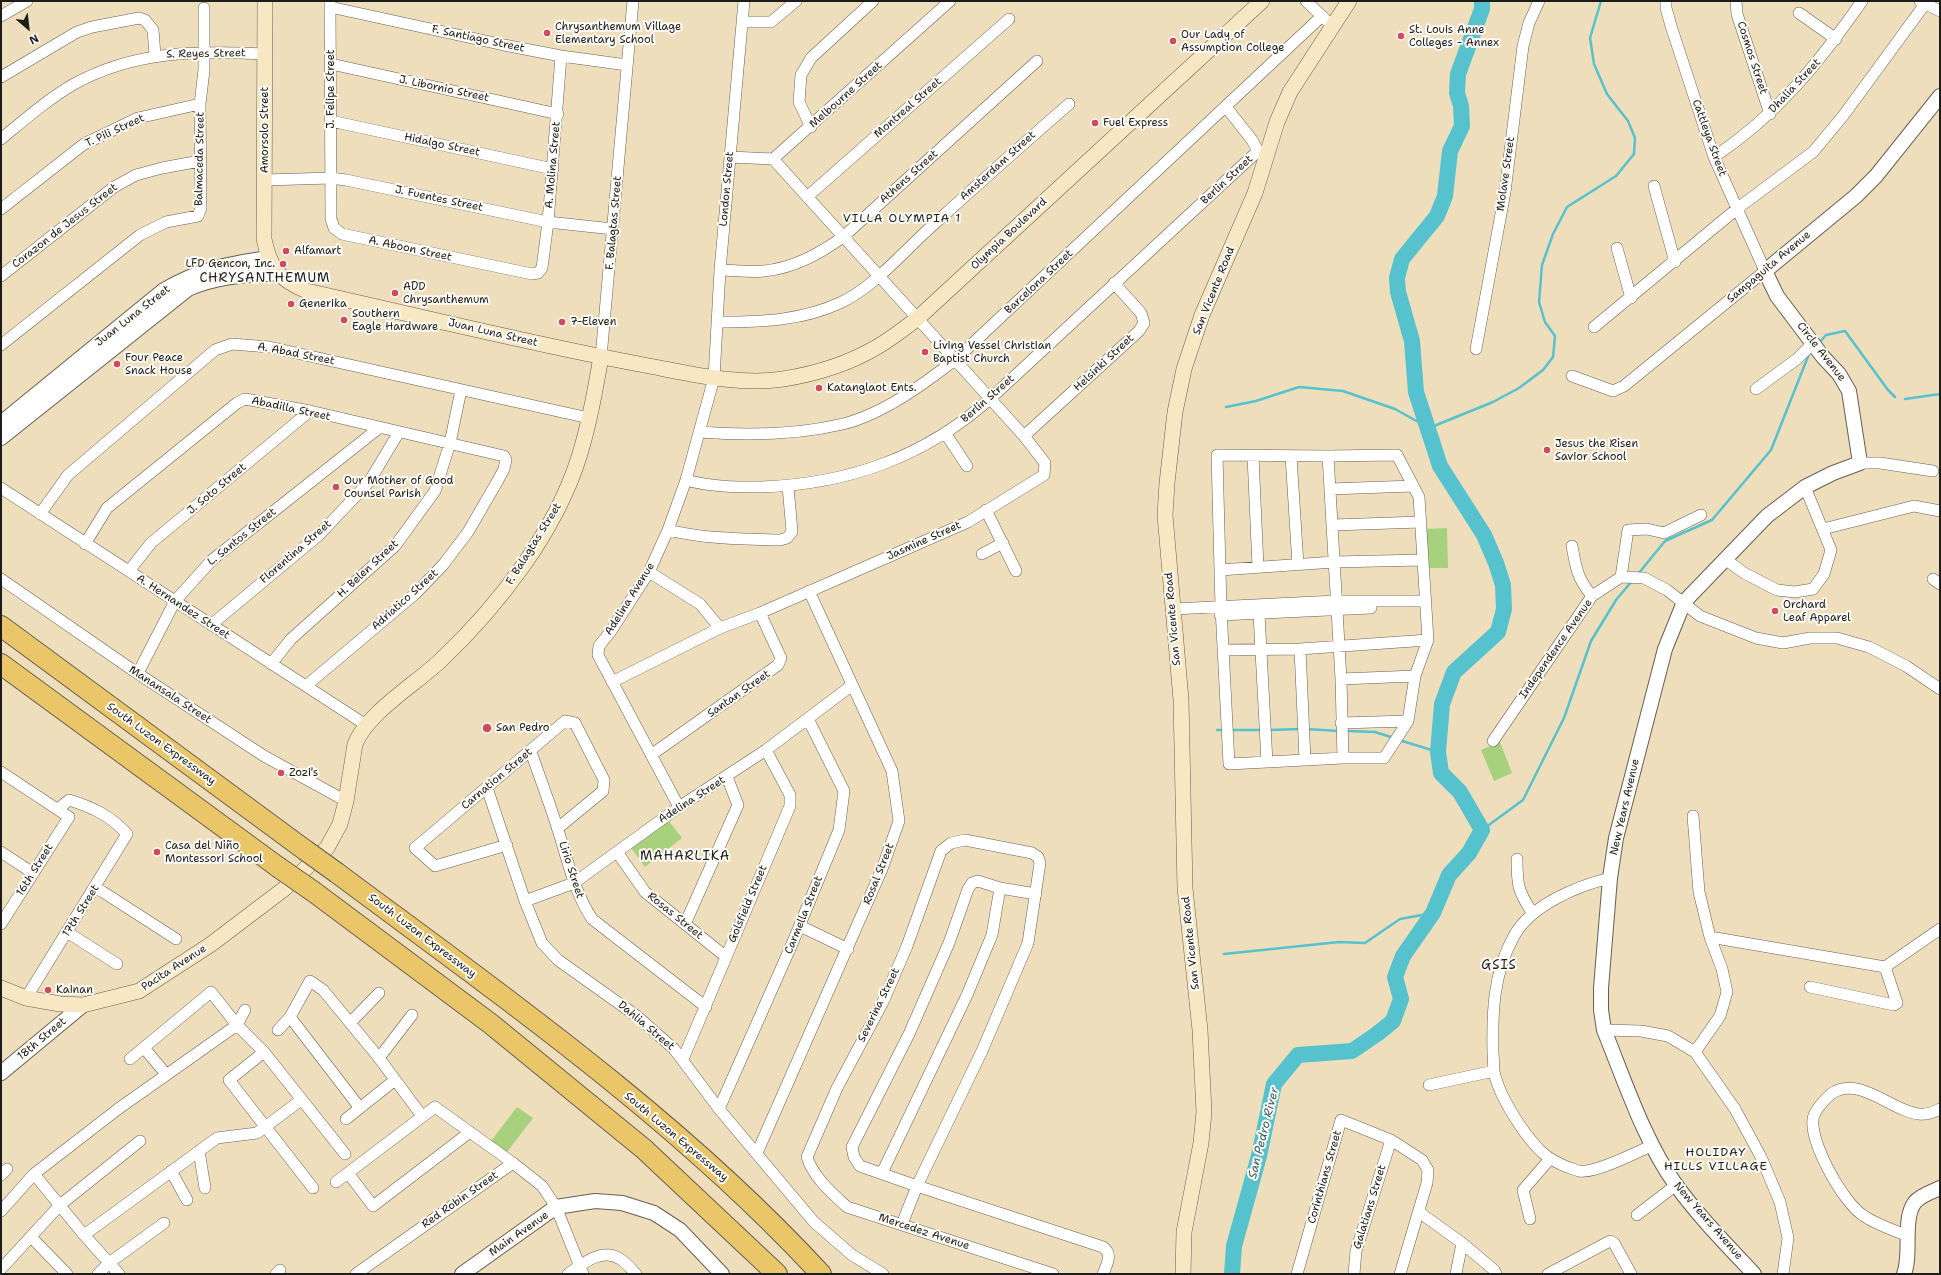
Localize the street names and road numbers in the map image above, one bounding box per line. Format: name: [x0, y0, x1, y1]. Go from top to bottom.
street label: Cosmos Street: [1734, 20, 1770, 96]
street label: F. Santiago Street: [430, 23, 526, 55]
street label: S. Reyes Street: [166, 47, 246, 61]
street label: J. Felipe Street: [324, 49, 338, 129]
street label: Dhalia Street: [1766, 56, 1824, 116]
street label: Melbourne Street: [807, 59, 885, 131]
street label: J. Libornio Street: [398, 73, 490, 105]
street label: Montreal Street: [871, 75, 945, 141]
street label: Amorsolo Street: [258, 87, 272, 173]
street label: Cattleya Street: [1689, 98, 1729, 178]
street label: T. Pili Street: [83, 112, 147, 150]
street label: Balmaceda Street: [193, 112, 207, 206]
street label: A. Molina Street: [543, 121, 563, 209]
street label: Amsterdam Street: [957, 129, 1039, 203]
street label: Hidalgo Street: [403, 131, 481, 159]
street label: Molave Street: [1494, 136, 1518, 212]
street label: Athens Street: [877, 147, 941, 207]
street label: London Street: [717, 151, 737, 227]
street label: Berlin Street: [1198, 153, 1256, 207]
street label: F. Balagtas Street: [603, 175, 625, 271]
street label: Corazon de Jesus Street: [10, 181, 120, 271]
street label: J. Fuentes Street: [394, 183, 484, 215]
street label: Olympia Boulevard: [968, 195, 1050, 273]
street label: Sampaguita Avenue: [1725, 228, 1813, 306]
street label: A. Aboon Street: [367, 234, 453, 264]
street label: San Vicente Road: [1190, 245, 1238, 337]
street label: Barcelona Street: [1002, 247, 1076, 317]
street label: Juan Luna Street: [93, 283, 173, 349]
street label: Juan Luna Street: [447, 316, 539, 350]
street label: Circle Avenue: [1794, 320, 1848, 384]
street label: Helsinki Street: [1071, 332, 1137, 394]
street label: A. Abad Street: [256, 340, 336, 368]
street label: Berlin Street: [959, 372, 1017, 426]
street label: Abadilla Street: [250, 394, 332, 424]
street label: J. Soto Street: [185, 461, 249, 517]
street label: F. Balagtas Street: [503, 501, 565, 587]
street label: L. Santos Street: [205, 505, 279, 569]
street label: Florentina Street: [258, 517, 334, 587]
street label: Jasmine Street: [885, 519, 963, 563]
street label: H. Belen Street: [335, 537, 401, 601]
street label: Adelina Avenue: [602, 560, 658, 638]
street label: Adriatico Street: [369, 567, 441, 633]
street label: A. Hernandez Street: [134, 572, 232, 642]
street label: San Vicente Road: [1162, 572, 1184, 666]
street label: Independence Avenue: [1517, 597, 1595, 701]
street label: Manansala Street: [126, 663, 214, 727]
street label: Santan Street: [705, 667, 773, 721]
street label: South Luzon Expressway: [104, 700, 218, 788]
street label: Carnation Street: [459, 746, 535, 812]
street label: New Years Avenue: [1607, 757, 1643, 857]
street label: Adelina Street: [656, 774, 728, 826]
street label: Lirio Street: [556, 840, 586, 900]
street label: 16th Street: [14, 841, 56, 899]
street label: Rosal Street: [861, 841, 897, 907]
street label: Golsfield Street: [726, 863, 770, 945]
street label: Carmella Street: [782, 874, 826, 956]
street label: 17th Street: [60, 882, 102, 940]
street label: Rosas Street: [645, 890, 705, 942]
street label: South Luzon Expressway: [366, 891, 478, 981]
street label: San Vicente Road: [1180, 896, 1202, 990]
street label: Pacita Avenue: [139, 942, 209, 994]
street label: Severina Street: [855, 966, 903, 1044]
street label: Dahlia Street: [615, 999, 677, 1053]
street label: 18th Street: [15, 1015, 69, 1063]
street label: South Luzon Expressway: [621, 1090, 731, 1184]
street label: Corinthians Street: [1305, 1129, 1345, 1225]
street label: Galatians Street: [1351, 1163, 1389, 1251]
street label: Red Robin Street: [419, 1169, 501, 1231]
street label: New Years Avenue: [1671, 1179, 1745, 1263]
street label: Main Avenue: [487, 1209, 551, 1259]
street label: Mercedez Avenue: [877, 1211, 971, 1253]

